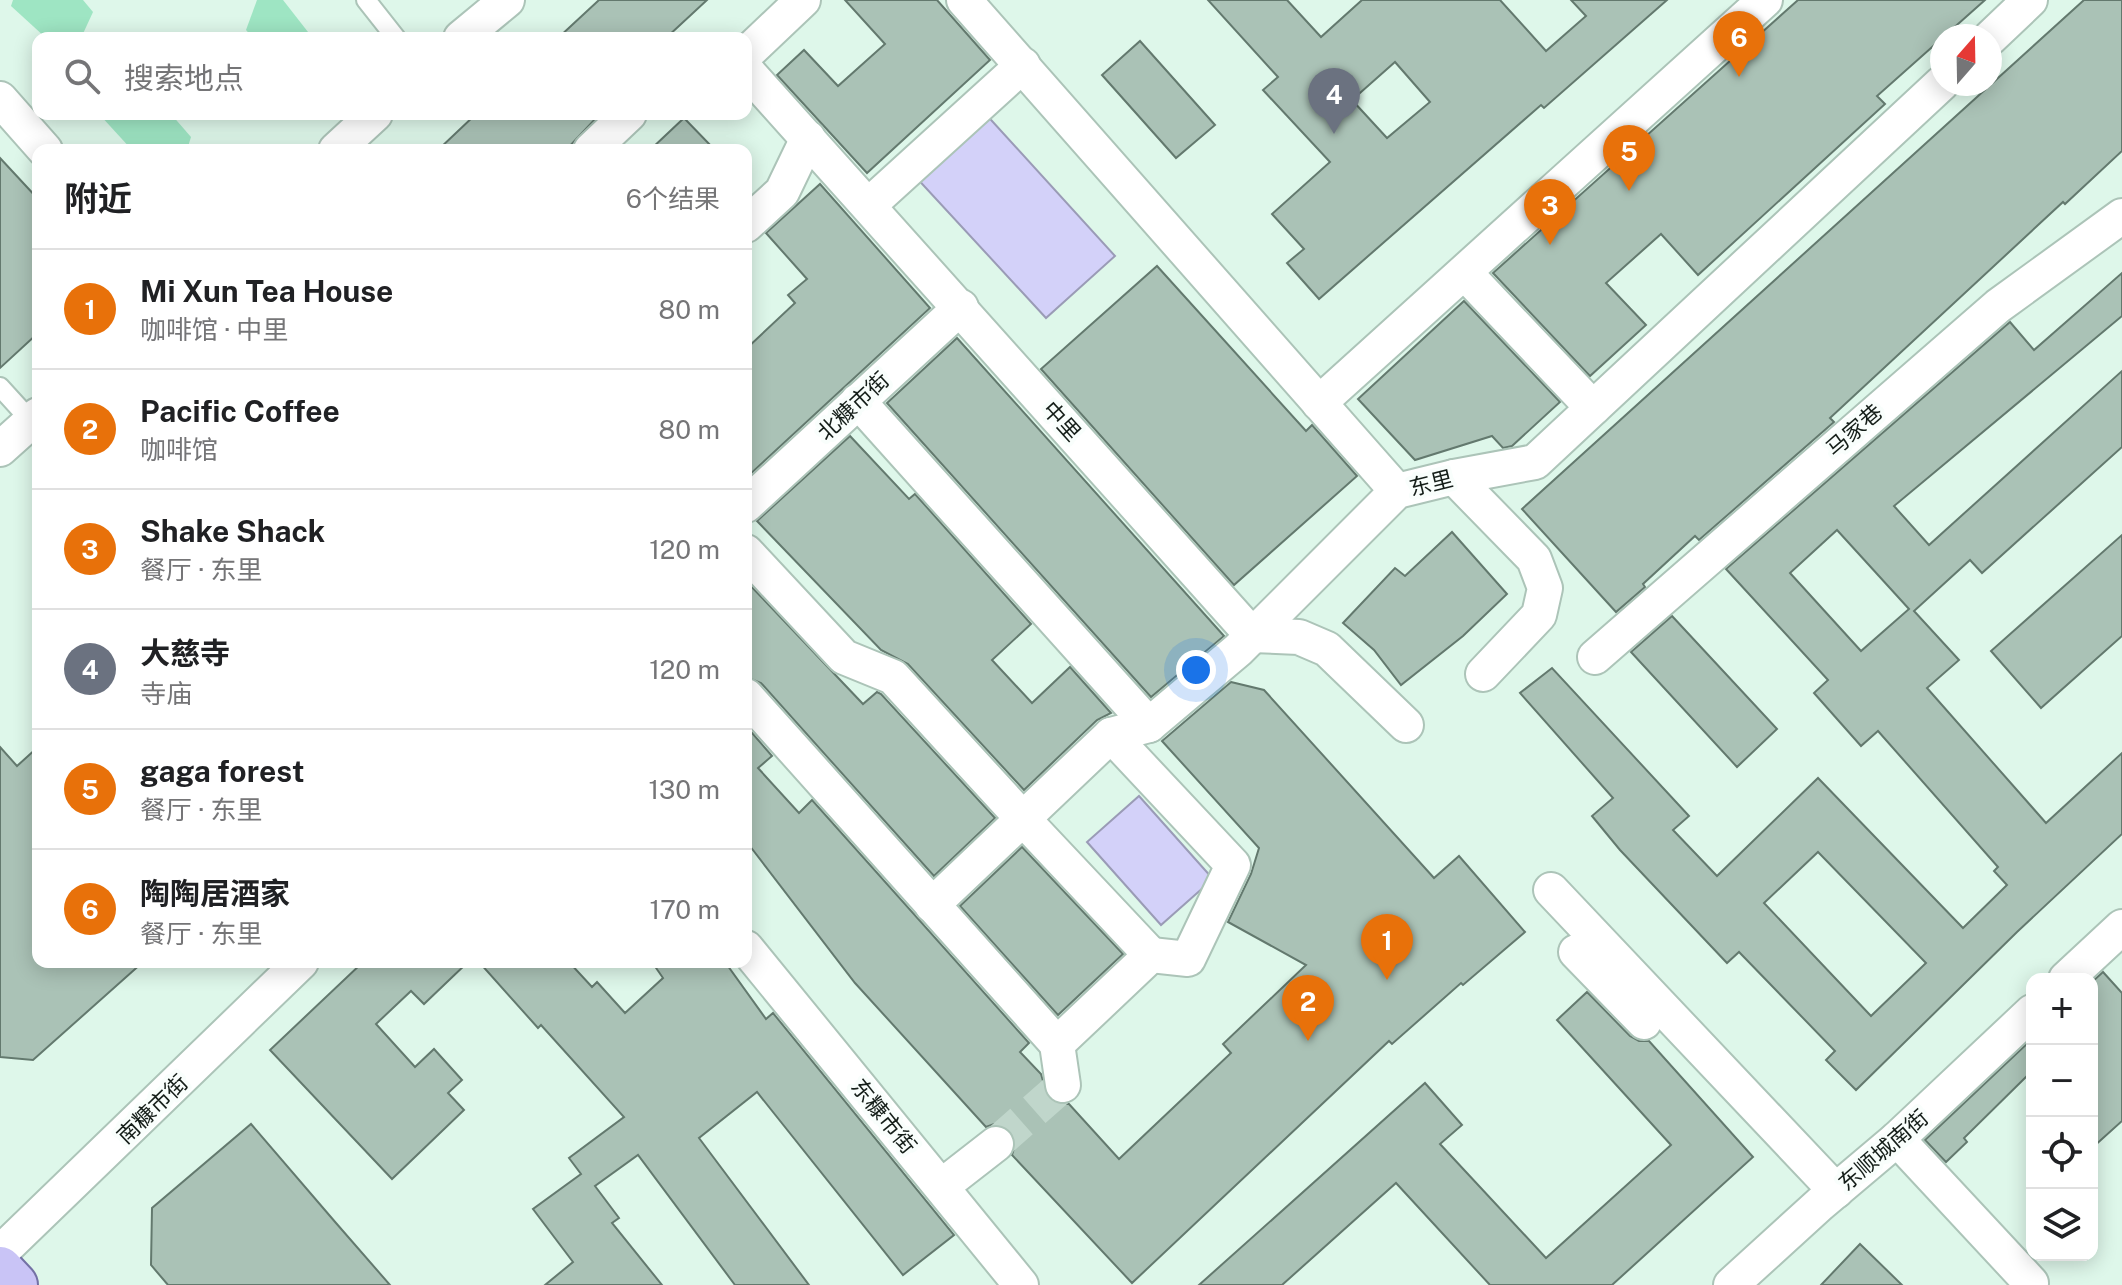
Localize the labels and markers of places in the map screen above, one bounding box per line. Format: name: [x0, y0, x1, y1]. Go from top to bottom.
pin: 6: [1713, 11, 1765, 77]
pin: 4: [1308, 68, 1360, 134]
pin: 5: [1603, 125, 1655, 191]
pin: 3: [1524, 179, 1576, 245]
pin: 1: [1361, 914, 1413, 980]
pin: 2: [1282, 975, 1334, 1041]

